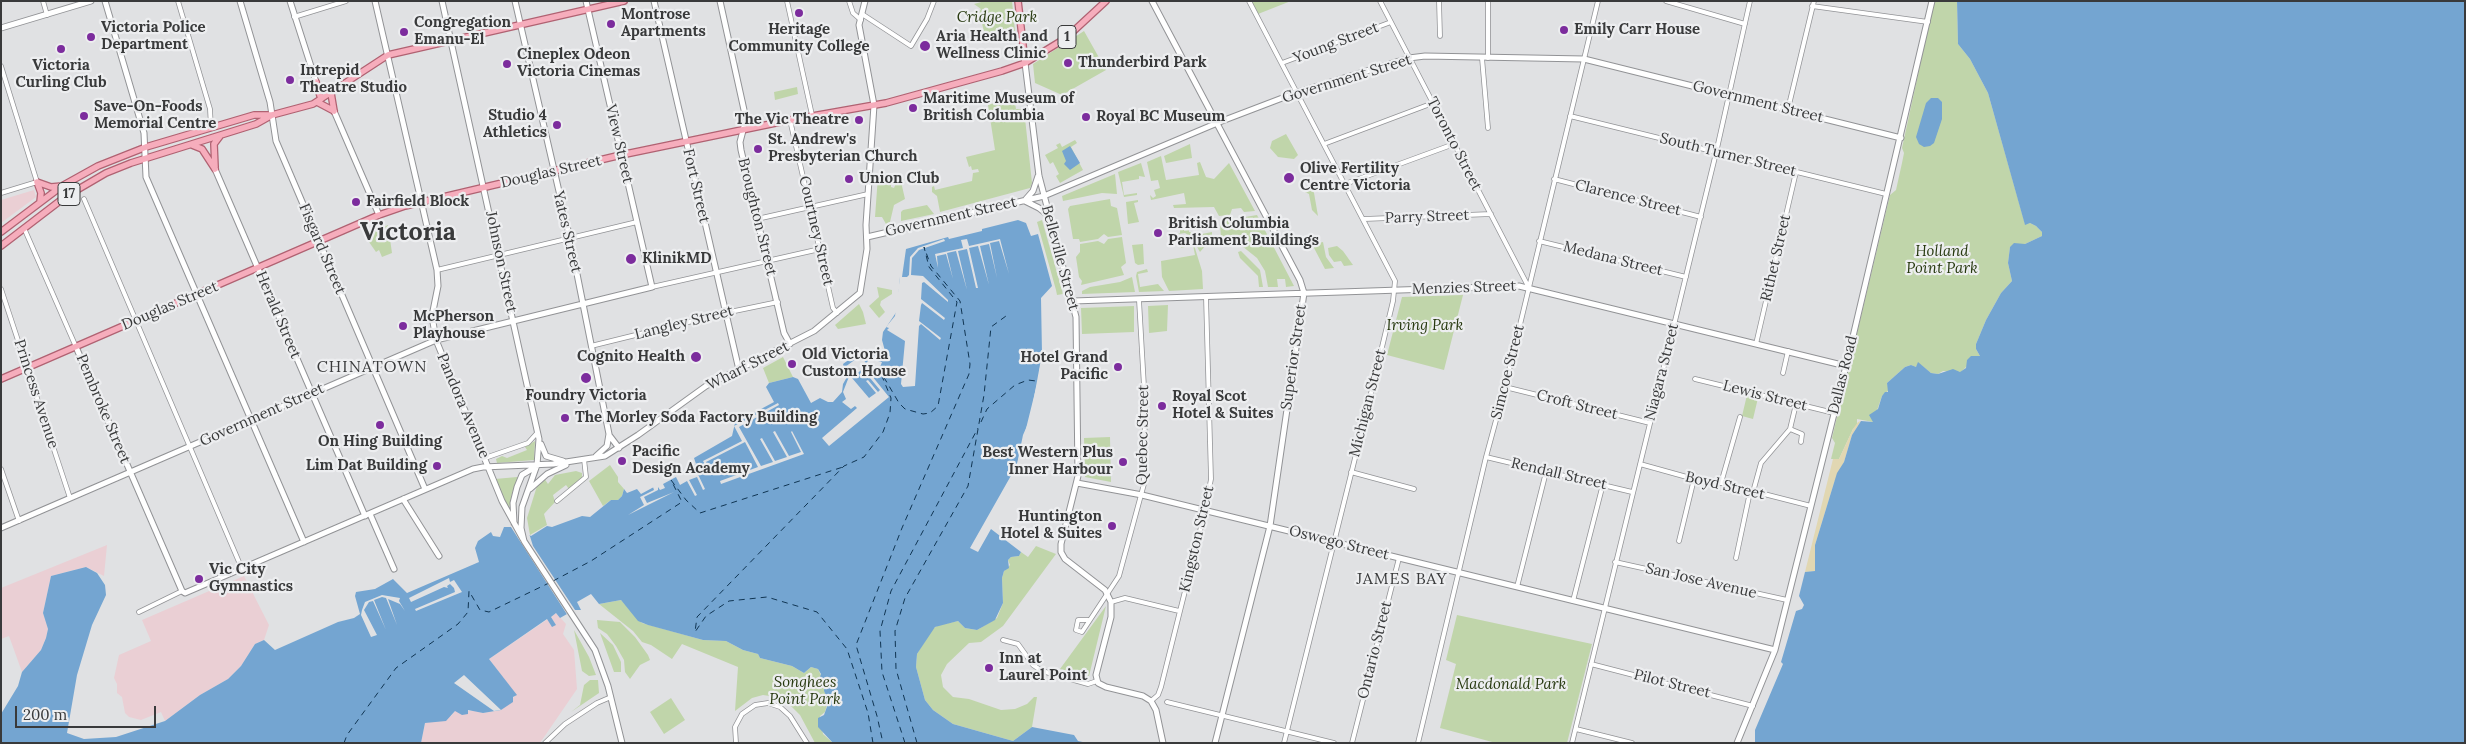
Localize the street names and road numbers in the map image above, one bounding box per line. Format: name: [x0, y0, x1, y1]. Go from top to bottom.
street label: Young Street: [1291, 18, 1381, 68]
road number: 1: [1058, 26, 1076, 48]
street label: Government Street: [1280, 51, 1414, 107]
street label: Government Street: [1691, 77, 1825, 127]
street label: Toronto Street: [1423, 94, 1485, 194]
street label: View Street: [601, 103, 637, 185]
street label: South Turner Street: [1658, 129, 1798, 181]
street label: Fort Street: [679, 147, 713, 225]
street label: Douglas Street: [499, 152, 603, 192]
street label: Broughton Street: [734, 156, 780, 278]
street label: Courtney Street: [795, 174, 837, 288]
street label: Clarence Street: [1573, 176, 1683, 220]
road number: 17: [58, 182, 80, 205]
street label: Yates Street: [549, 189, 585, 275]
street label: Government Street: [884, 193, 1018, 241]
street label: Fisgard Street: [295, 201, 349, 297]
street label: Belleville Street: [1037, 203, 1083, 313]
street label: Parry Street: [1385, 207, 1469, 227]
street label: Johnson Street: [481, 209, 521, 315]
street label: Rithet Street: [1757, 213, 1795, 303]
street label: Medana Street: [1561, 238, 1665, 280]
street label: Herald Street: [252, 269, 304, 361]
street label: Menzies Street: [1412, 277, 1516, 299]
street label: Douglas Street: [119, 278, 221, 334]
street label: Langley Street: [633, 302, 735, 344]
street label: Superior Street: [1278, 303, 1310, 411]
street label: Niagara Street: [1641, 321, 1683, 423]
street label: Simcoe Street: [1487, 323, 1529, 421]
street label: Dallas Road: [1825, 334, 1861, 416]
street label: Princess Avenue: [10, 337, 62, 451]
street label: Wharf Street: [704, 338, 792, 394]
street label: Michigan Street: [1346, 347, 1390, 459]
street label: Pandora Avenue: [433, 351, 493, 461]
street label: Pembroke Street: [72, 352, 134, 466]
street label: Lewis Street: [1721, 377, 1809, 415]
street label: Government Street: [197, 380, 327, 450]
street label: Quebec Street: [1133, 385, 1153, 485]
street label: Croft Street: [1535, 386, 1619, 424]
street label: Rendall Street: [1509, 454, 1609, 494]
street label: Boyd Street: [1683, 468, 1767, 504]
street label: Kingston Street: [1176, 484, 1218, 594]
street label: Oswego Street: [1287, 522, 1391, 564]
street label: San Jose Avenue: [1644, 559, 1758, 603]
street label: Ontario Street: [1354, 599, 1396, 701]
street label: Pilot Street: [1632, 666, 1712, 702]

